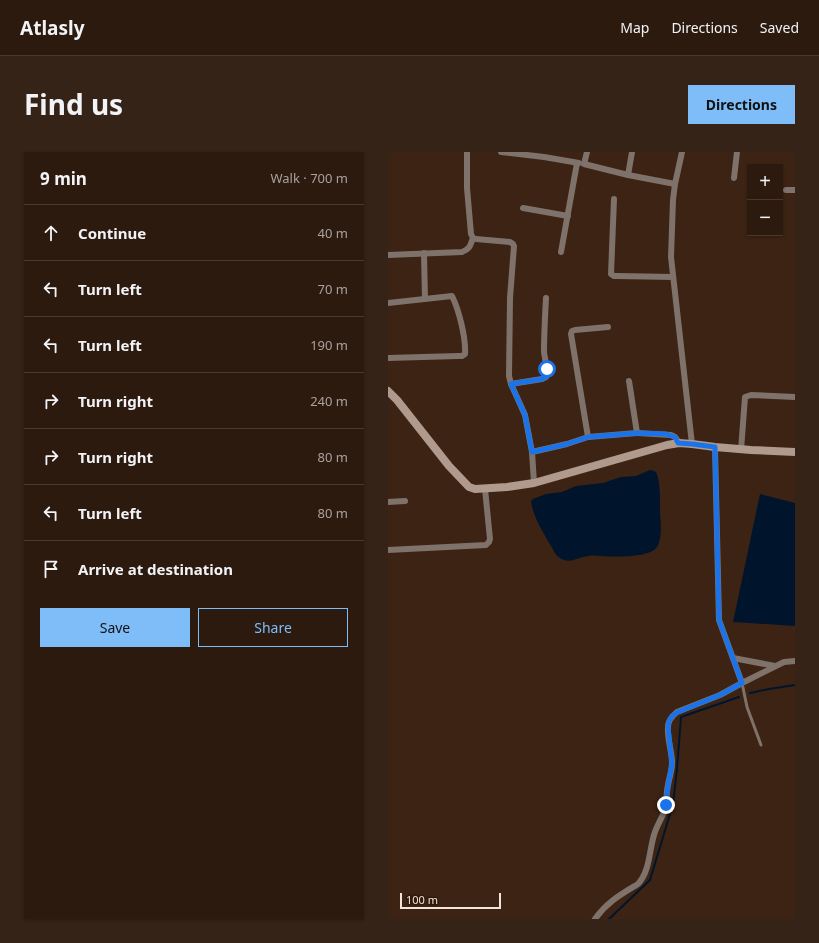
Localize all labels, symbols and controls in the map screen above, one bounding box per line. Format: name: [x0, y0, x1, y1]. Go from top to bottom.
text: Atlasly: [20, 15, 85, 41]
text: Map: [620, 18, 649, 37]
text: Directions: [671, 18, 738, 37]
text: Saved: [760, 18, 799, 37]
text: Find us: [24, 85, 123, 123]
button: Directions: [688, 85, 795, 124]
map controls: [747, 164, 783, 236]
button: +: [747, 164, 783, 200]
text: 9 min: [40, 167, 87, 190]
text: Walk · 700 m: [270, 169, 348, 187]
button: −: [747, 200, 783, 236]
icon: ahead: [40, 222, 62, 244]
text: Continue: [78, 223, 146, 243]
text: 40 m: [318, 224, 348, 242]
icon: left: [40, 278, 62, 300]
text: Turn left: [78, 279, 142, 299]
text: 70 m: [318, 280, 348, 298]
icon: left: [40, 334, 62, 356]
text: Turn left: [78, 335, 142, 355]
text: 190 m: [310, 336, 348, 354]
route start: [538, 360, 556, 378]
icon: right: [40, 390, 62, 412]
text: Turn right: [78, 391, 153, 411]
text: 240 m: [310, 392, 348, 410]
icon: right: [40, 446, 62, 468]
text: Turn right: [78, 447, 153, 467]
text: 80 m: [318, 448, 348, 466]
icon: left: [40, 502, 62, 524]
text: Turn left: [78, 503, 142, 523]
text: 80 m: [318, 504, 348, 522]
icon: arrive: [40, 558, 62, 580]
text: Arrive at destination: [78, 559, 233, 579]
button: Save: [40, 608, 190, 647]
button: Share: [198, 608, 348, 647]
route end: [657, 796, 675, 814]
scale bar: [400, 891, 501, 910]
text: 100 m: [406, 892, 438, 907]

